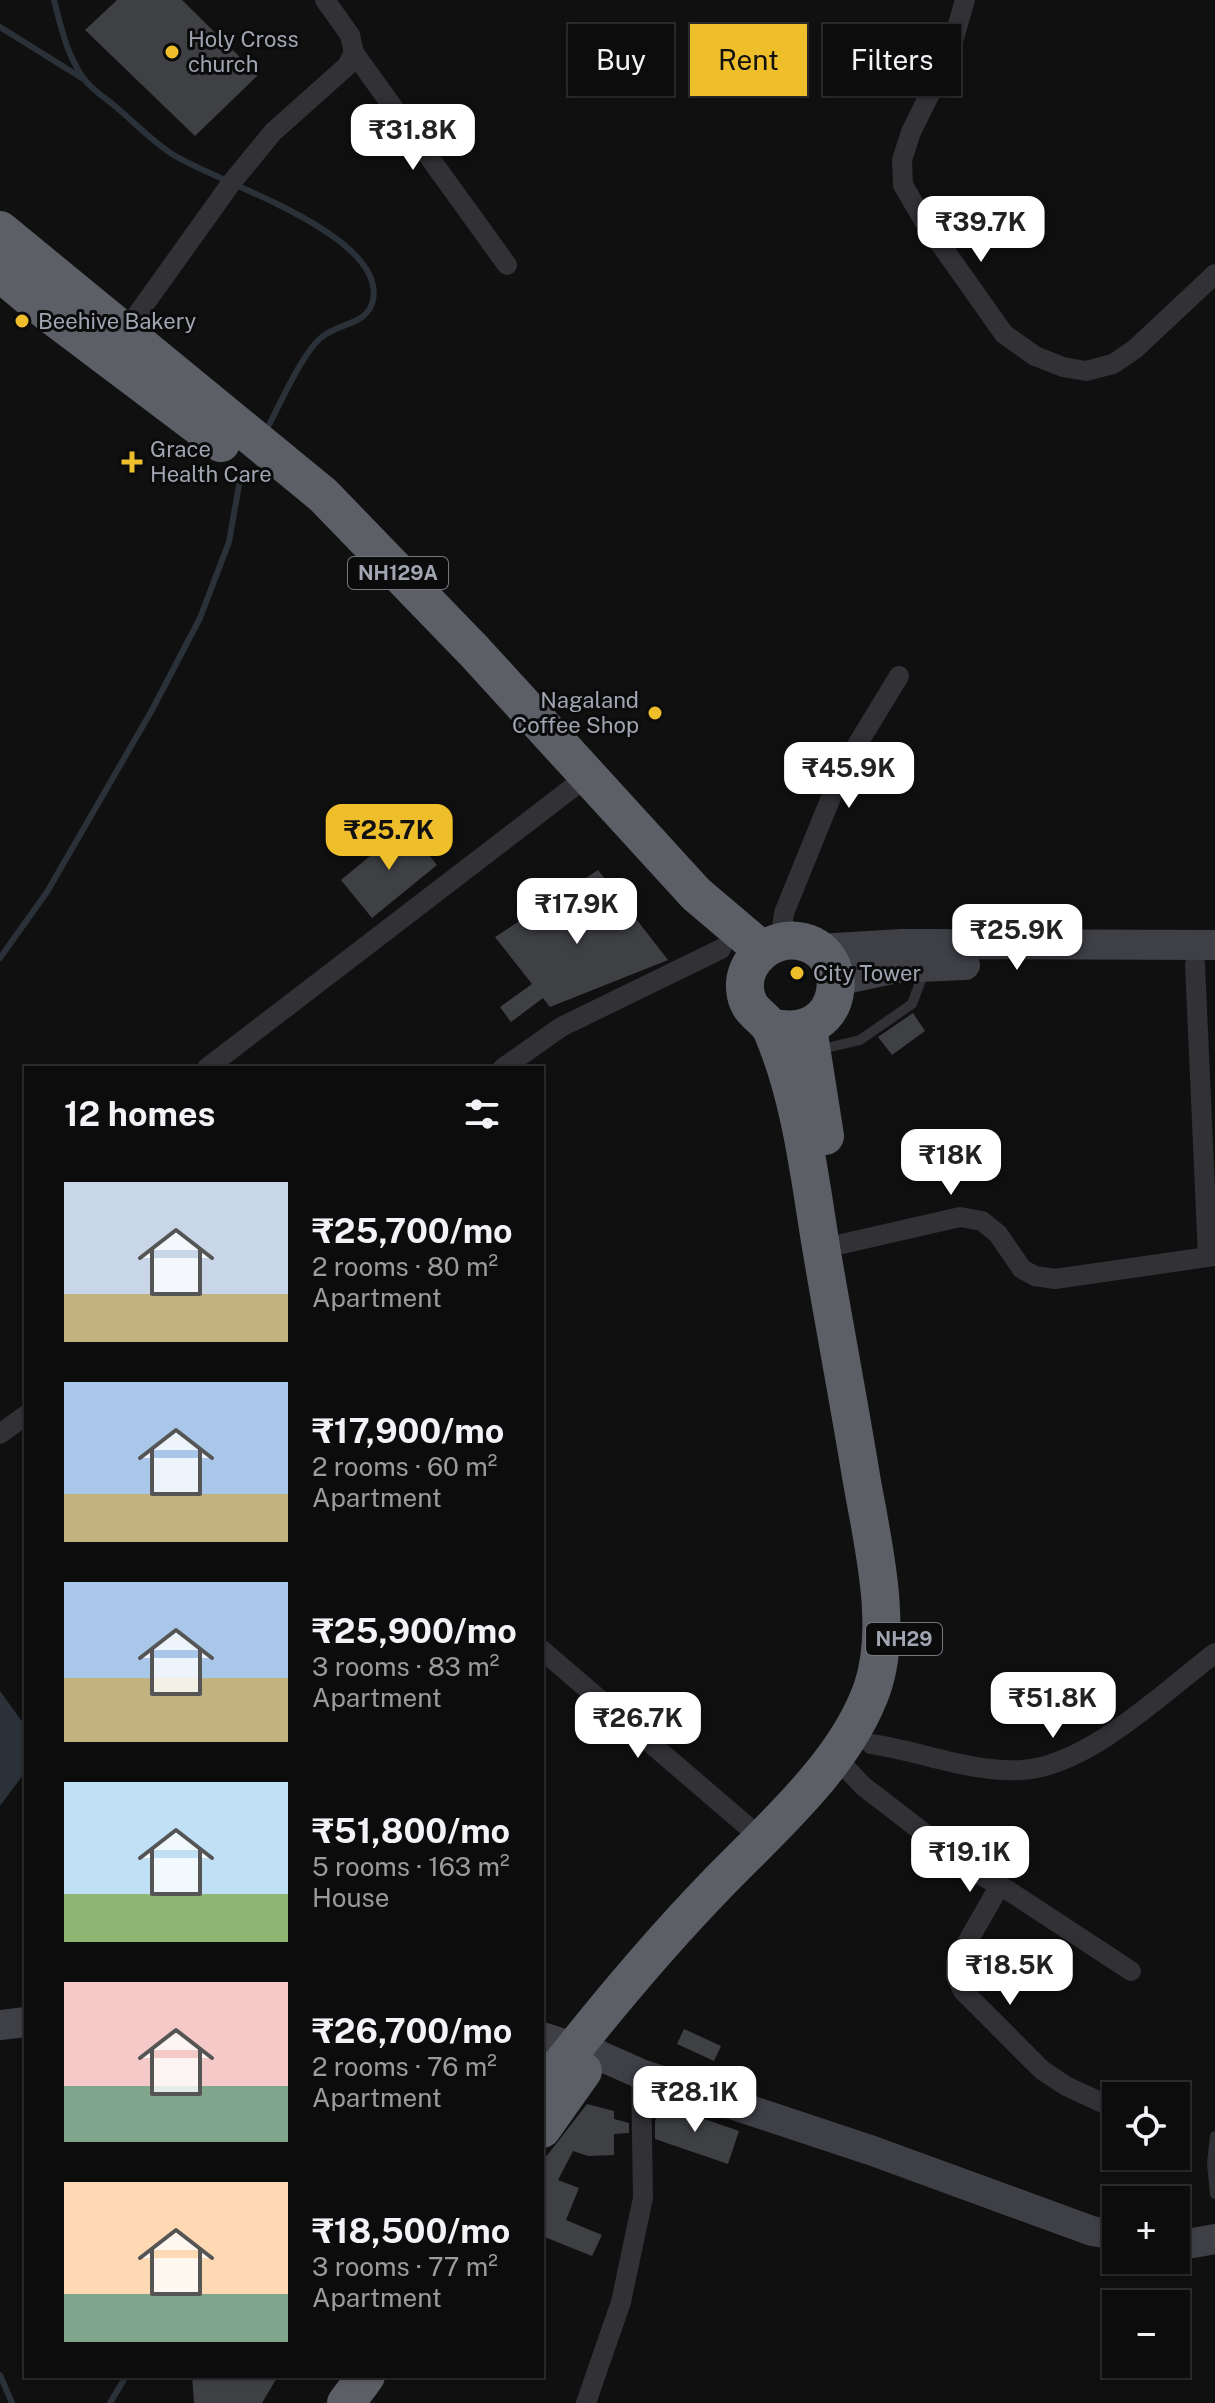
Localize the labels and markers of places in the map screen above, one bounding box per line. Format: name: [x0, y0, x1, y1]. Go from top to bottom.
place label: Holy Cross church: [188, 26, 299, 77]
marker: Holy Cross church: [163, 43, 181, 61]
pin: ₹31.8K: [348, 104, 478, 172]
pin: ₹39.7K: [916, 196, 1046, 264]
place label: Beehive Bakery: [38, 308, 197, 334]
marker: Beehive Bakery: [13, 312, 31, 330]
place label: Grace Health Care: [150, 436, 272, 487]
marker: Grace Health Care: [121, 451, 143, 473]
place label: Nagaland Coffee Shop: [512, 687, 639, 738]
marker: Nagaland Coffee Shop: [646, 704, 664, 722]
pin: ₹45.9K: [784, 742, 914, 810]
pin: ₹25.7K: [324, 804, 454, 872]
pin: ₹17.9K: [512, 878, 642, 946]
pin: ₹25.9K: [952, 904, 1082, 972]
place label: City Tower: [813, 960, 921, 986]
marker: City Tower: [788, 964, 806, 982]
pin: ₹18K: [904, 1129, 998, 1197]
pin: ₹51.8K: [988, 1672, 1118, 1740]
pin: ₹26.7K: [573, 1692, 703, 1760]
pin: ₹19.1K: [905, 1826, 1035, 1894]
pin: ₹18.5K: [945, 1939, 1075, 2007]
pin: ₹28.1K: [630, 2066, 760, 2134]

